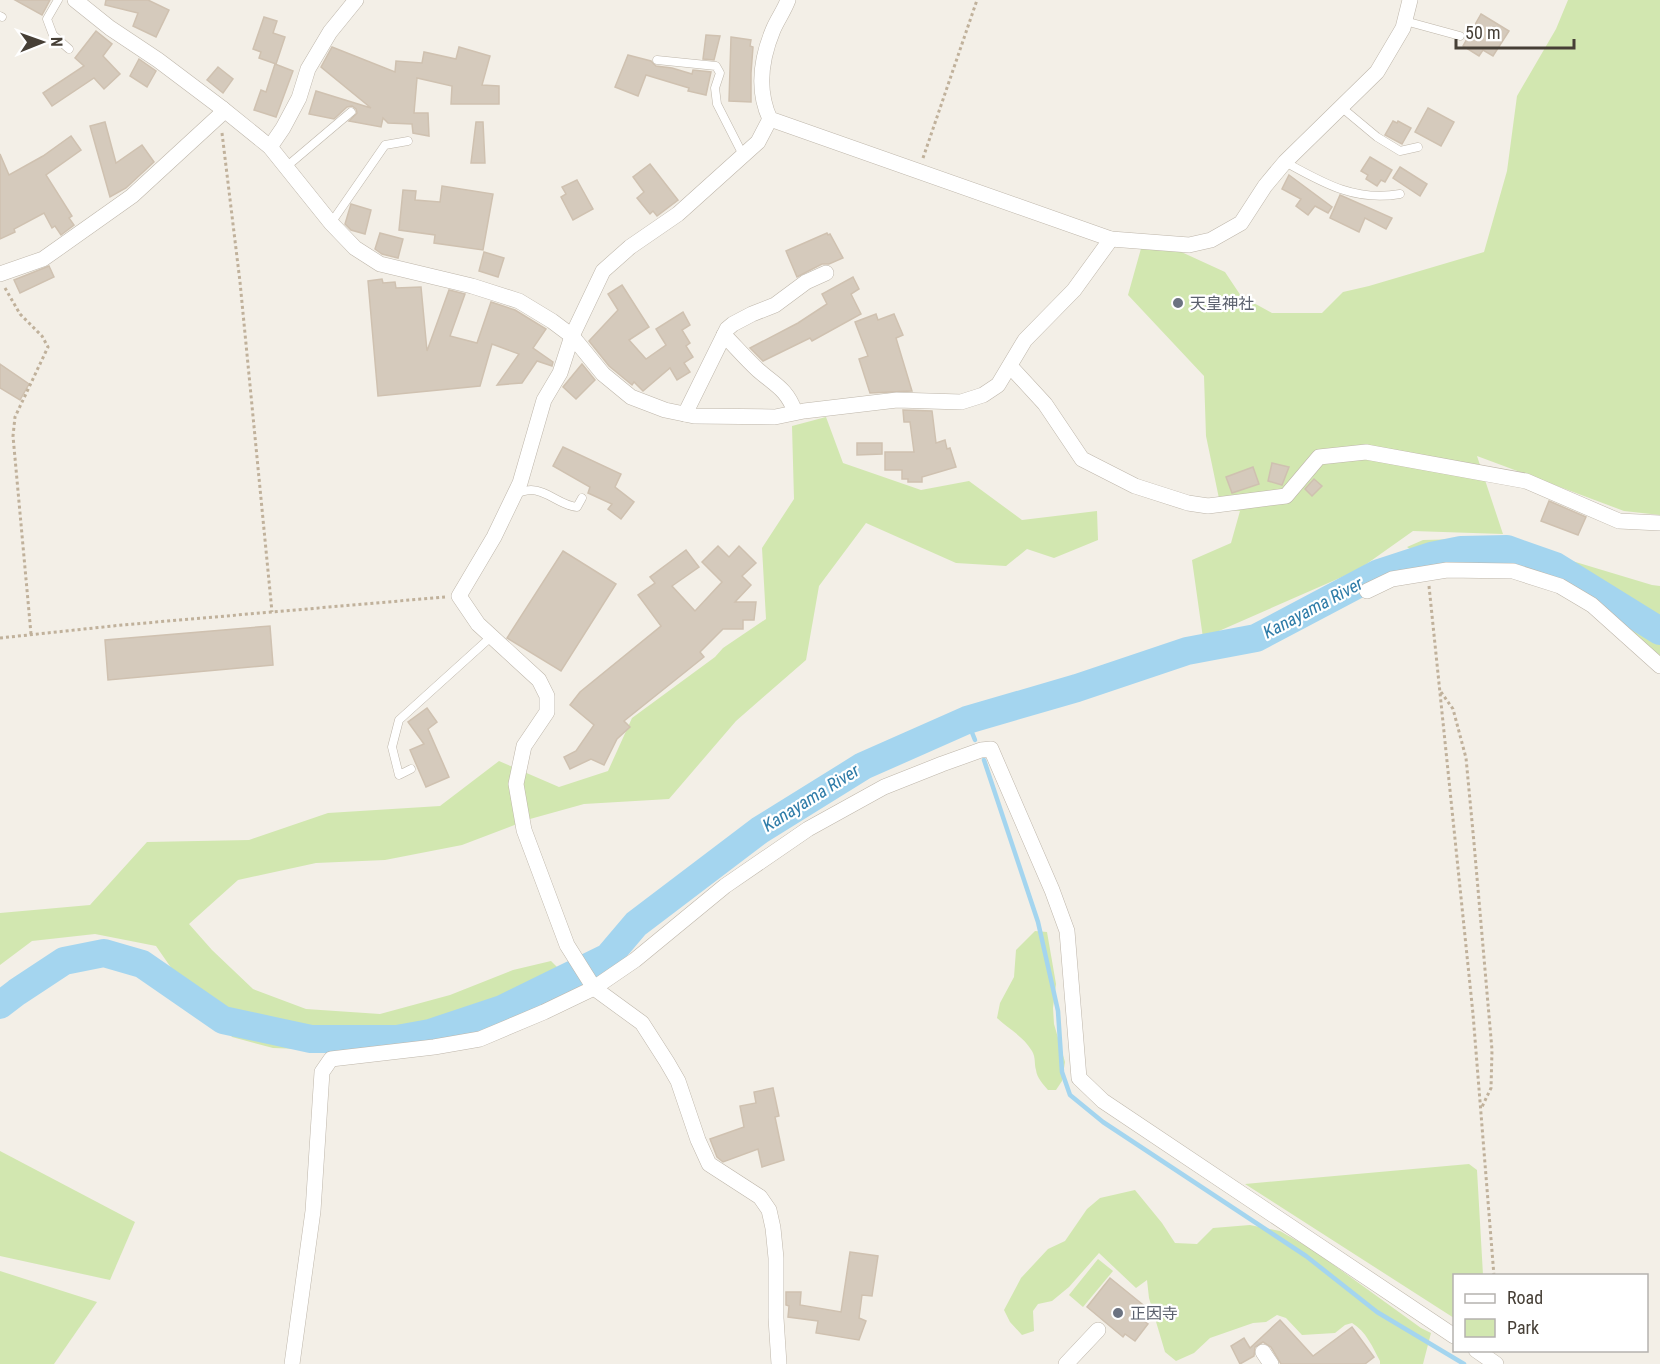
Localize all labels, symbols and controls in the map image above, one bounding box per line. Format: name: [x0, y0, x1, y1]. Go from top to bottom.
north arrow: [12, 12, 72, 72]
scale bar: [1456, 12, 1574, 50]
text: 50 m: [1465, 22, 1500, 43]
text: N: [47, 37, 66, 47]
place label: 天皇神社: [1190, 294, 1254, 313]
marker: 天皇神社: [1171, 296, 1185, 310]
water label: Kanayama River: [1259, 572, 1367, 643]
water label: Kanayama River: [759, 759, 863, 836]
legend: [1453, 1274, 1648, 1352]
text: Road: [1507, 1287, 1543, 1308]
place label: 正因寺: [1130, 1304, 1178, 1323]
marker: 正因寺: [1111, 1306, 1125, 1320]
text: Park: [1507, 1317, 1539, 1338]

